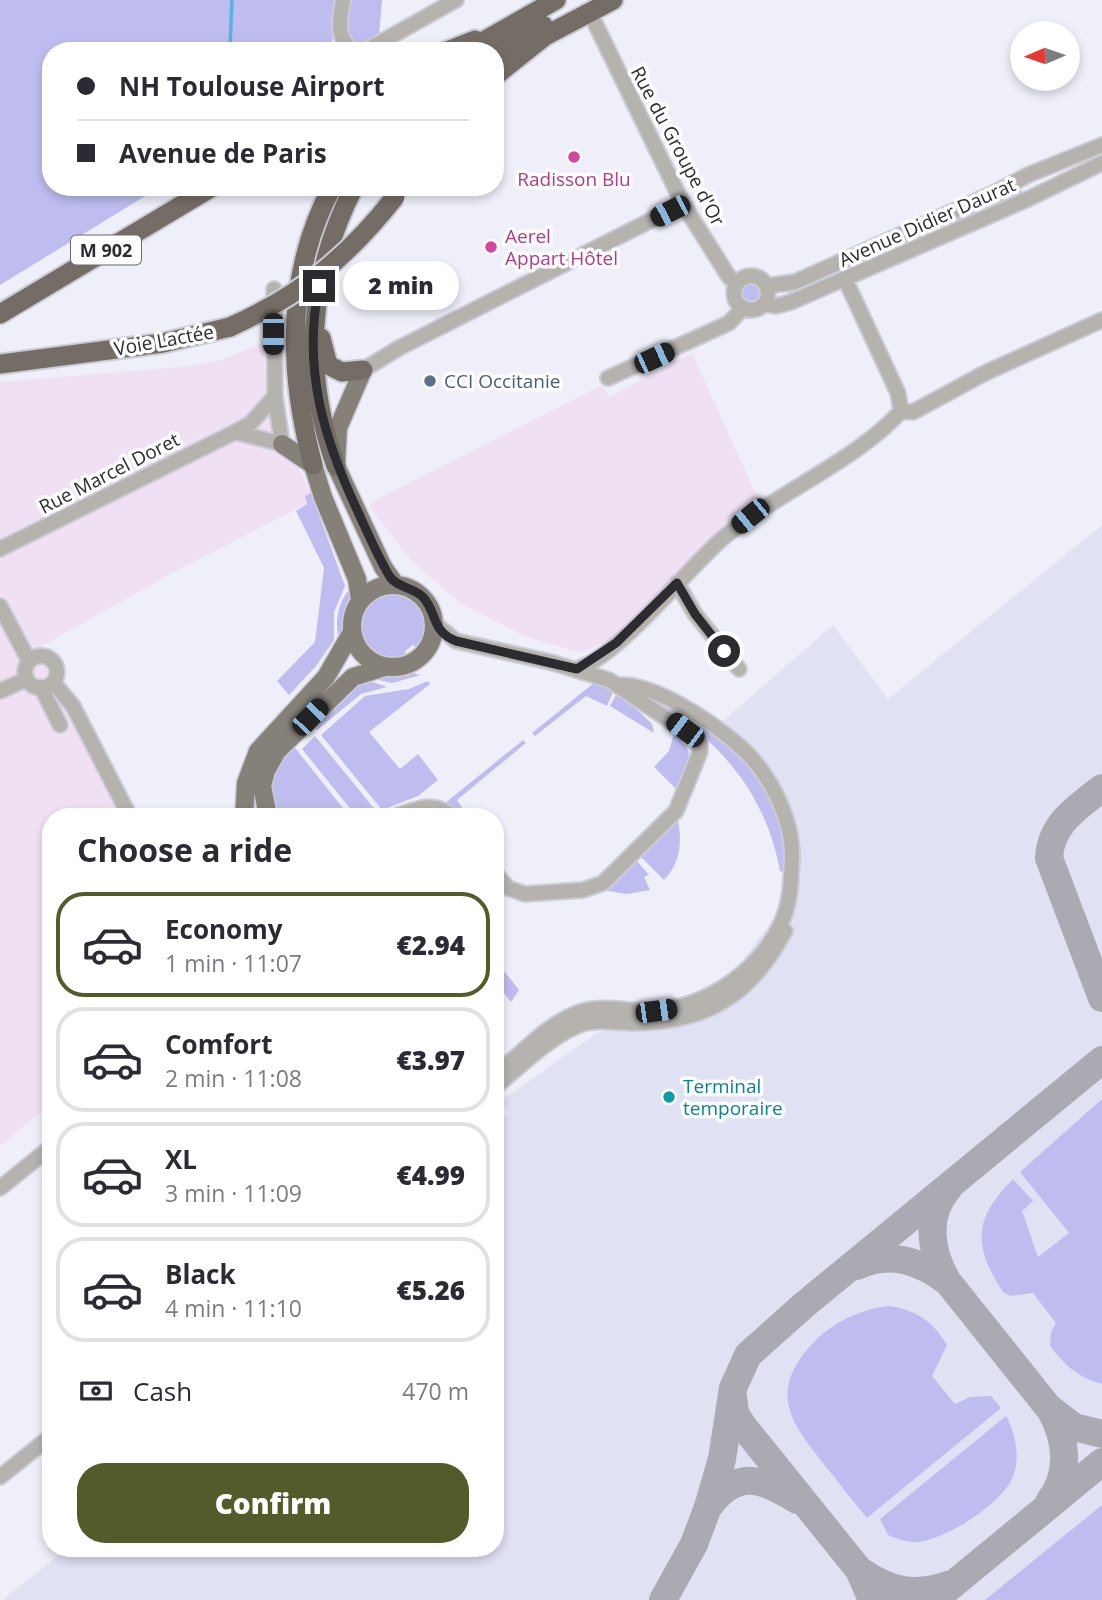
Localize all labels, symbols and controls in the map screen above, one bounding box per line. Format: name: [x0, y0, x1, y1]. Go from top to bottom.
north arrow: [1010, 21, 1080, 91]
map controls: [1010, 21, 1080, 91]
street label: Rue du Groupe d'Or: [625, 62, 731, 231]
text: NH Toulouse Airport: [119, 68, 385, 104]
text: Avenue de Paris: [119, 135, 327, 171]
marker: Radisson Blu: [566, 149, 582, 165]
place label: Radisson Blu: [517, 166, 631, 192]
street label: Avenue Didier Daurat: [835, 171, 1020, 273]
car: [647, 192, 694, 230]
place label: Aerel Appart Hôtel: [505, 223, 618, 271]
road number: M 902: [71, 236, 141, 264]
marker: Aerel Appart Hôtel: [483, 239, 499, 255]
callout: 2 min: [344, 262, 459, 310]
text: 2 min: [368, 269, 434, 301]
route end: [303, 270, 335, 302]
car: [263, 313, 284, 355]
street label: Voie Lactée: [112, 318, 216, 362]
car: [631, 340, 678, 376]
place label: CCI Occitanie: [444, 368, 560, 394]
marker: CCI Occitanie: [422, 373, 438, 389]
street label: Rue Marcel Doret: [34, 426, 184, 520]
car: [728, 495, 773, 537]
route start: [708, 635, 740, 667]
car: [288, 695, 333, 739]
car: [662, 709, 709, 751]
text: Choose a ride: [77, 828, 292, 871]
text: Economy: [165, 911, 283, 947]
icon: car: [81, 913, 144, 976]
text: €2.94: [397, 927, 465, 963]
text: 1 min · 11:07: [165, 947, 302, 979]
car: [634, 998, 679, 1024]
text: Comfort: [165, 1026, 272, 1062]
icon: car: [81, 1028, 144, 1091]
text: €3.97: [397, 1042, 465, 1078]
text: 2 min · 11:08: [165, 1062, 302, 1094]
place label: Terminal temporaire: [683, 1073, 783, 1121]
marker: Terminal temporaire: [661, 1089, 677, 1105]
text: XL: [165, 1141, 197, 1177]
icon: car: [81, 1143, 144, 1206]
text: €4.99: [397, 1157, 465, 1193]
text: 3 min · 11:09: [165, 1177, 302, 1209]
text: Black: [165, 1256, 236, 1292]
icon: car: [81, 1258, 144, 1321]
text: €5.26: [397, 1272, 465, 1308]
text: 4 min · 11:10: [165, 1292, 302, 1324]
icon: cash: [77, 1372, 115, 1410]
text: Cash: [133, 1373, 192, 1409]
text: 470 m: [402, 1375, 469, 1407]
button: Confirm: [77, 1463, 469, 1543]

